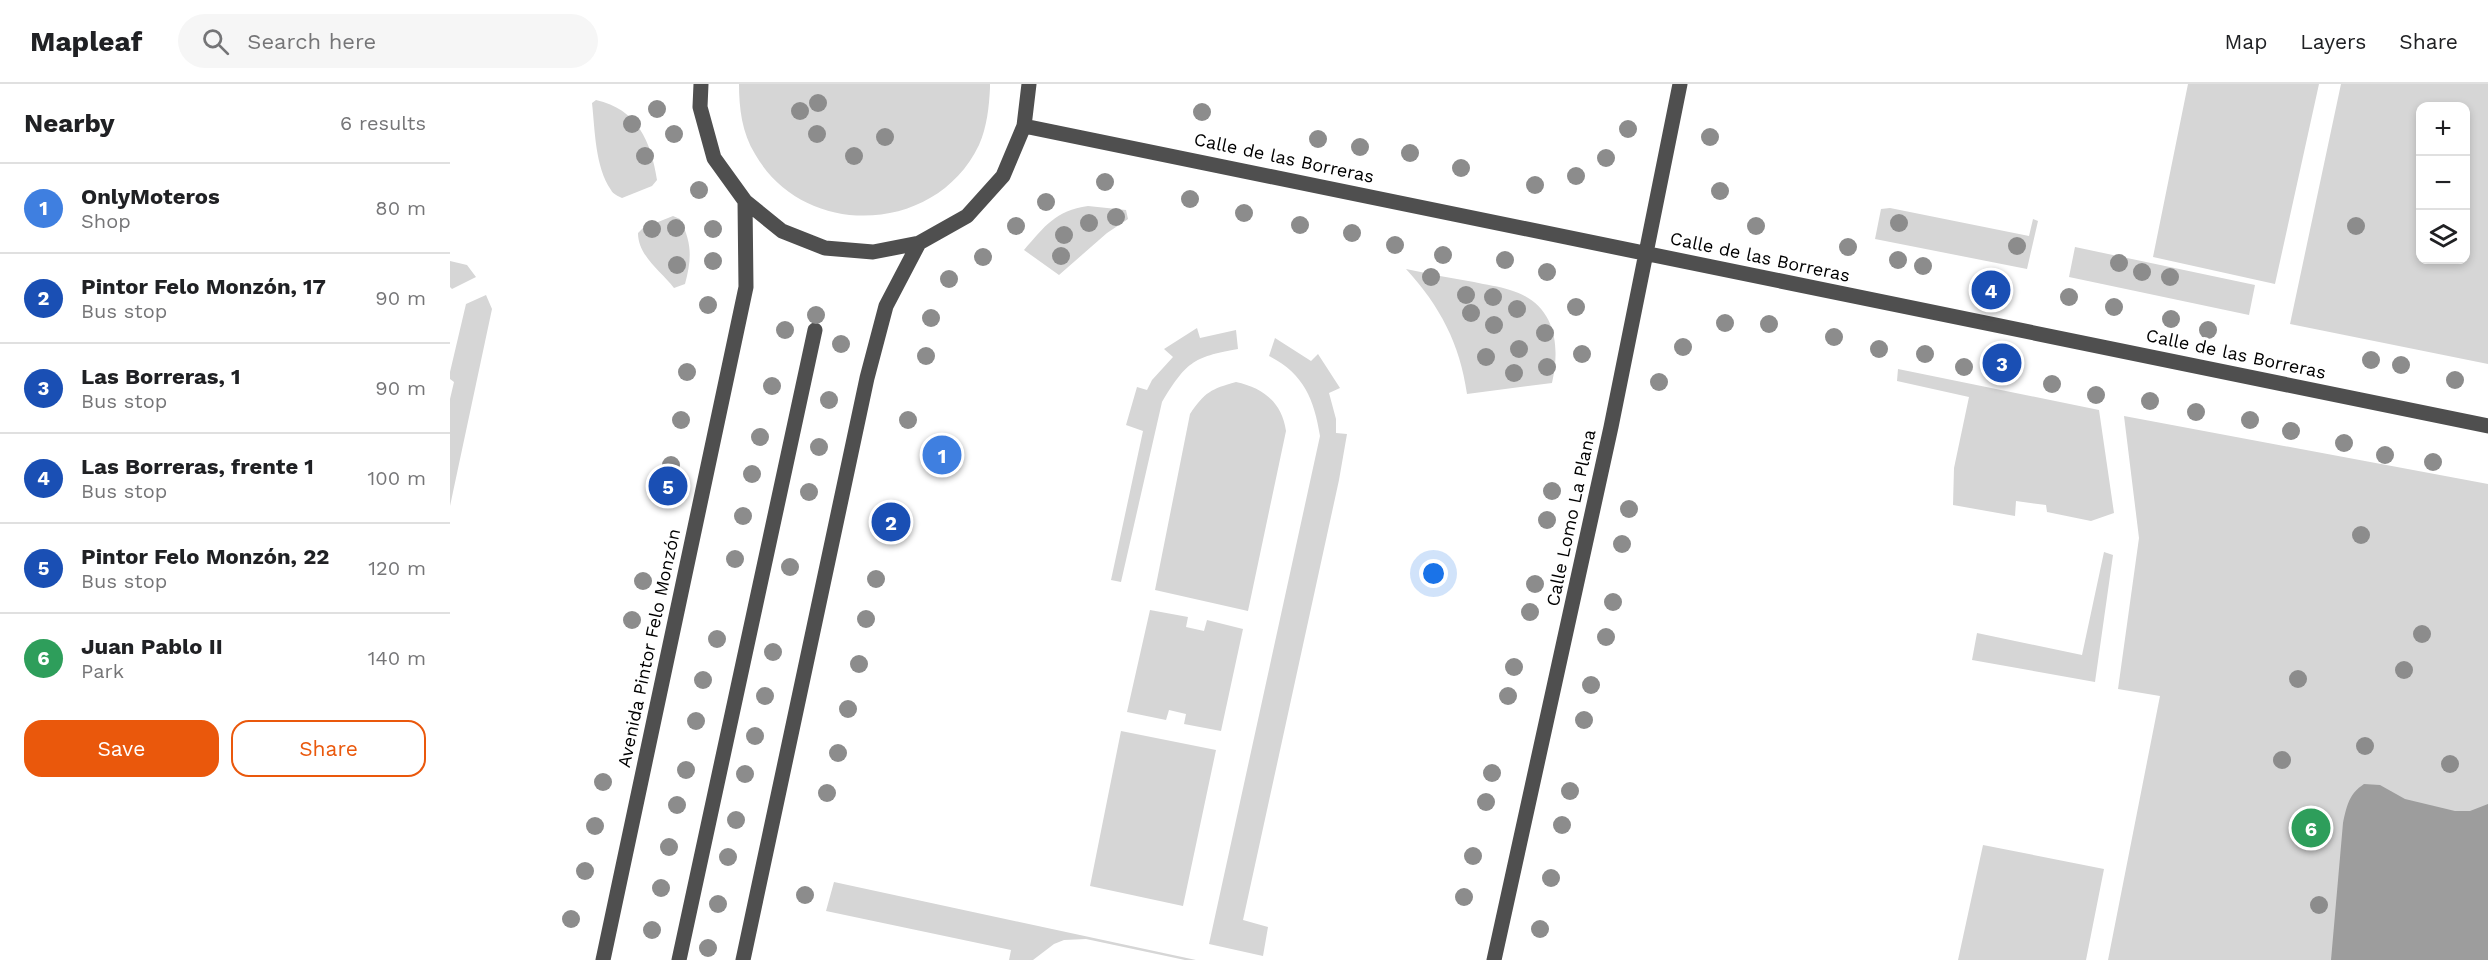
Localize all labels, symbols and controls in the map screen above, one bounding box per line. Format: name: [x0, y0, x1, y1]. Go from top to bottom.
search box: [178, 14, 598, 68]
text: Mapleaf: [30, 25, 142, 58]
icon: search: [199, 25, 232, 58]
text: Search here: [247, 29, 376, 54]
text: Map: [2224, 29, 2267, 54]
text: Layers: [2300, 29, 2366, 54]
text: Share: [2399, 29, 2458, 54]
map controls: [2416, 102, 2470, 264]
button: +: [2416, 102, 2470, 156]
text: Nearby: [24, 108, 115, 138]
text: 6 results: [340, 111, 426, 135]
street label: Calle de las Borreras: [1192, 128, 1376, 187]
button: −: [2416, 156, 2470, 210]
text: OnlyMoteros: [81, 184, 220, 209]
text: 1: [39, 196, 48, 220]
text: 80 m: [375, 196, 426, 220]
text: Shop: [81, 209, 131, 233]
button: layers: [2416, 210, 2470, 264]
street label: Calle de las Borreras: [1668, 227, 1852, 286]
pin: 4: [1972, 268, 2010, 312]
text: Pintor Felo Monzón, 17: [81, 274, 326, 299]
text: 2: [38, 286, 49, 310]
text: 90 m: [375, 286, 426, 310]
text: Bus stop: [81, 299, 167, 323]
street label: Calle de las Borreras: [2144, 324, 2328, 383]
pin: 3: [1982, 340, 2022, 386]
text: Las Borreras, 1: [81, 364, 241, 389]
text: 3: [38, 376, 49, 400]
text: 90 m: [375, 376, 426, 400]
text: Bus stop: [81, 389, 167, 413]
street label: Calle Lomo La Plana: [1542, 428, 1600, 608]
pin: 1: [922, 432, 962, 478]
text: Las Borreras, frente 1: [81, 454, 314, 479]
pin: 5: [648, 464, 688, 508]
text: 4: [37, 466, 50, 490]
text: 100 m: [367, 466, 426, 490]
text: Bus stop: [81, 479, 167, 503]
pin: 2: [872, 500, 910, 544]
street label: Avenida Pintor Felo Monzón: [613, 526, 684, 769]
text: Pintor Felo Monzón, 22: [81, 544, 329, 569]
text: 5: [38, 556, 49, 580]
text: 120 m: [368, 556, 426, 580]
your location: [1419, 559, 1448, 588]
text: Bus stop: [81, 569, 167, 593]
text: Juan Pablo II: [81, 634, 223, 659]
text: 6: [37, 646, 50, 670]
text: 140 m: [368, 646, 426, 670]
text: Park: [81, 659, 124, 683]
button: Save: [24, 720, 219, 777]
button: Share: [231, 720, 426, 777]
pin: 6: [2292, 806, 2330, 850]

